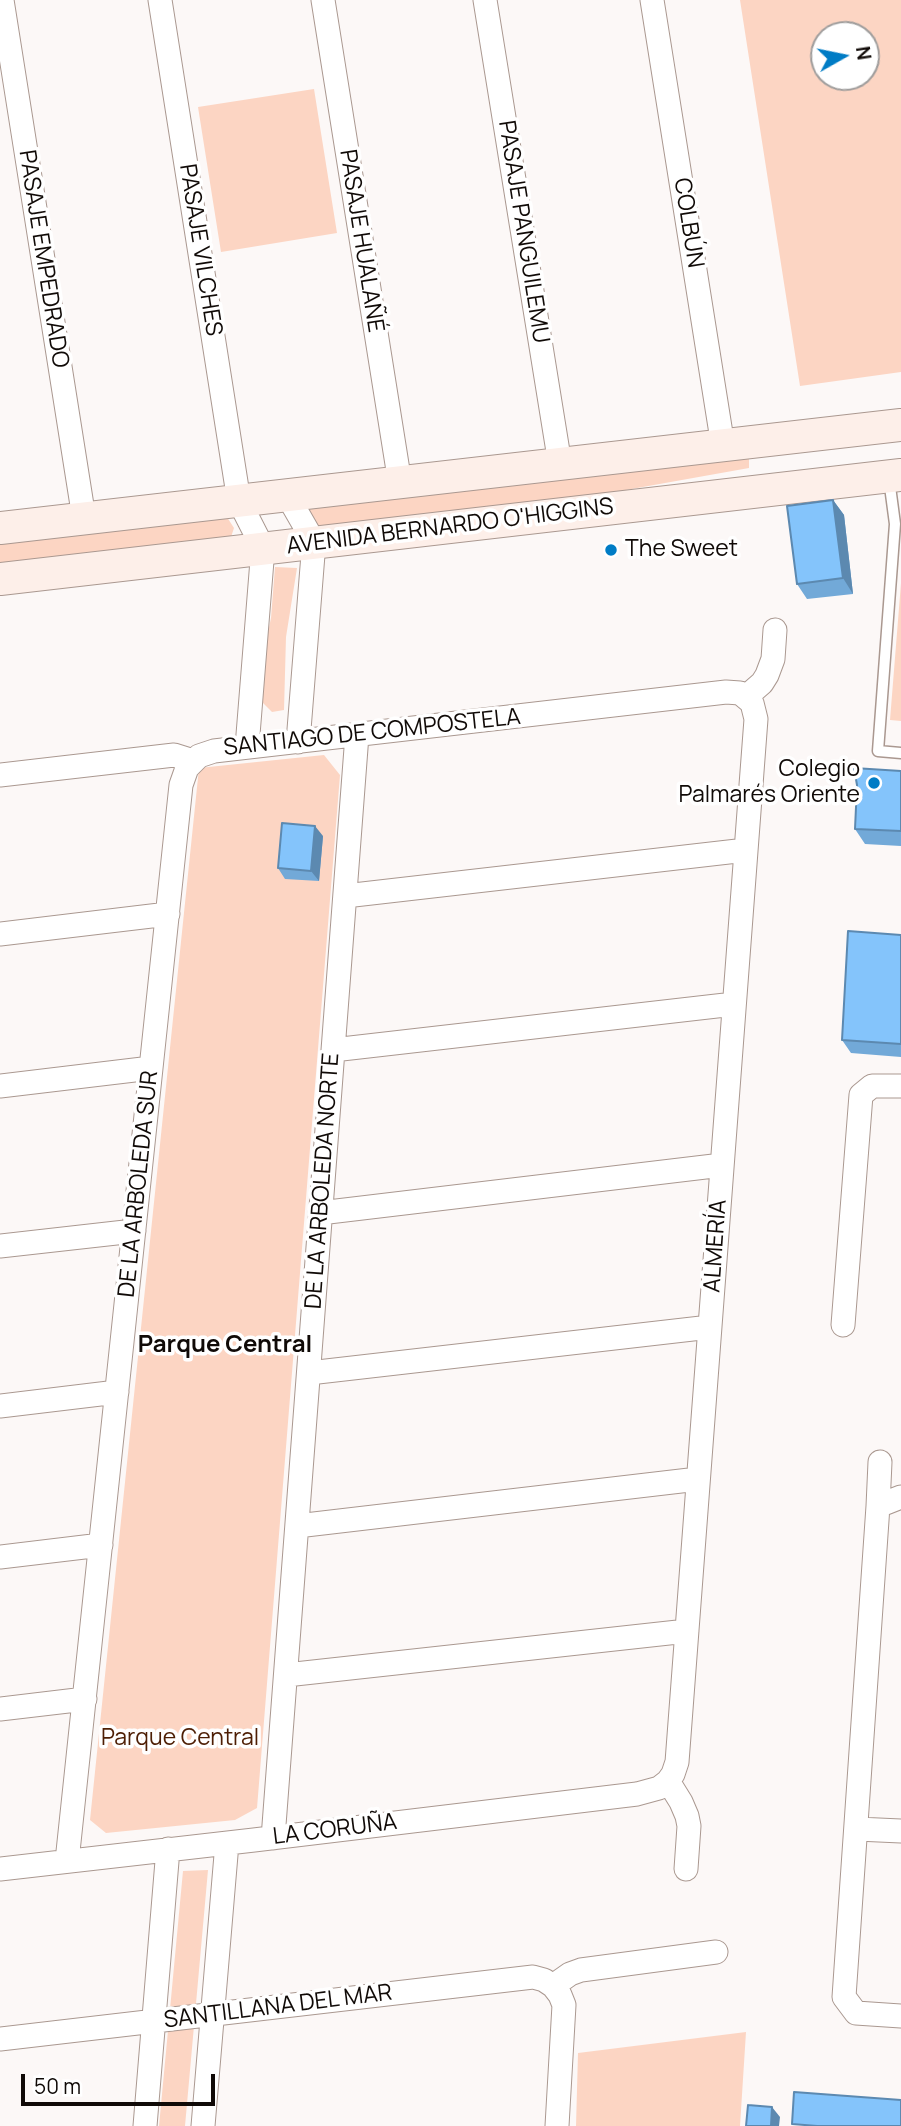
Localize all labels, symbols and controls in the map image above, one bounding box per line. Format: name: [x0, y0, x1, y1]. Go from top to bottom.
north arrow: [810, 21, 880, 91]
text: N: [850, 44, 878, 62]
street label: PASAJE PANGUILEMU: [492, 119, 554, 345]
street label: PASAJE EMPEDRADO: [12, 148, 74, 370]
street label: PASAJE HUALAÑÉ: [333, 148, 389, 334]
street label: PASAJE VILCHES: [173, 162, 227, 338]
street label: COLBÚN: [667, 176, 709, 270]
street label: AVENIDA BERNARDO O'HIGGINS: [285, 493, 615, 561]
place label: The Sweet: [625, 536, 738, 564]
marker: The Sweet: [603, 542, 619, 558]
street label: SANTIAGO DE COMPOSTELA: [222, 704, 522, 762]
place label: Colegio Palmarés Oriente: [679, 756, 860, 810]
marker: Colegio Palmarés Oriente: [866, 775, 882, 791]
street label: DE LA ARBOLEDA NORTE: [300, 1052, 346, 1310]
street label: DE LA ARBOLEDA SUR: [113, 1069, 165, 1299]
street label: ALMERÍA: [699, 1199, 733, 1293]
district label: Parque Central: [138, 1331, 312, 1359]
park label: Parque Central: [101, 1725, 259, 1753]
street label: LA CORUÑA: [271, 1809, 399, 1851]
street label: SANTILLANA DEL MAR: [162, 1979, 394, 2035]
scale bar: [24, 2060, 219, 2104]
text: 50 m: [34, 2072, 81, 2100]

